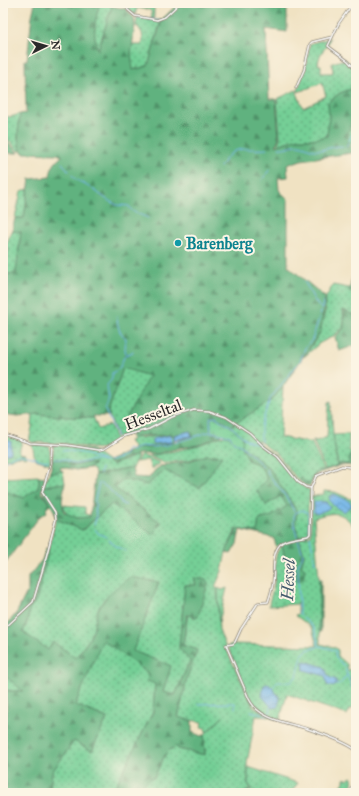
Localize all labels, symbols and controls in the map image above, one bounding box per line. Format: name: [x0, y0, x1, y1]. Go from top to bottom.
north arrow: [26, 26, 66, 66]
text: N: [49, 40, 62, 51]
place label: Barenberg: [186, 234, 253, 254]
marker: Barenberg: [173, 238, 183, 248]
street label: Hesseltal: [122, 395, 185, 434]
water label: Hessel: [277, 557, 300, 602]

